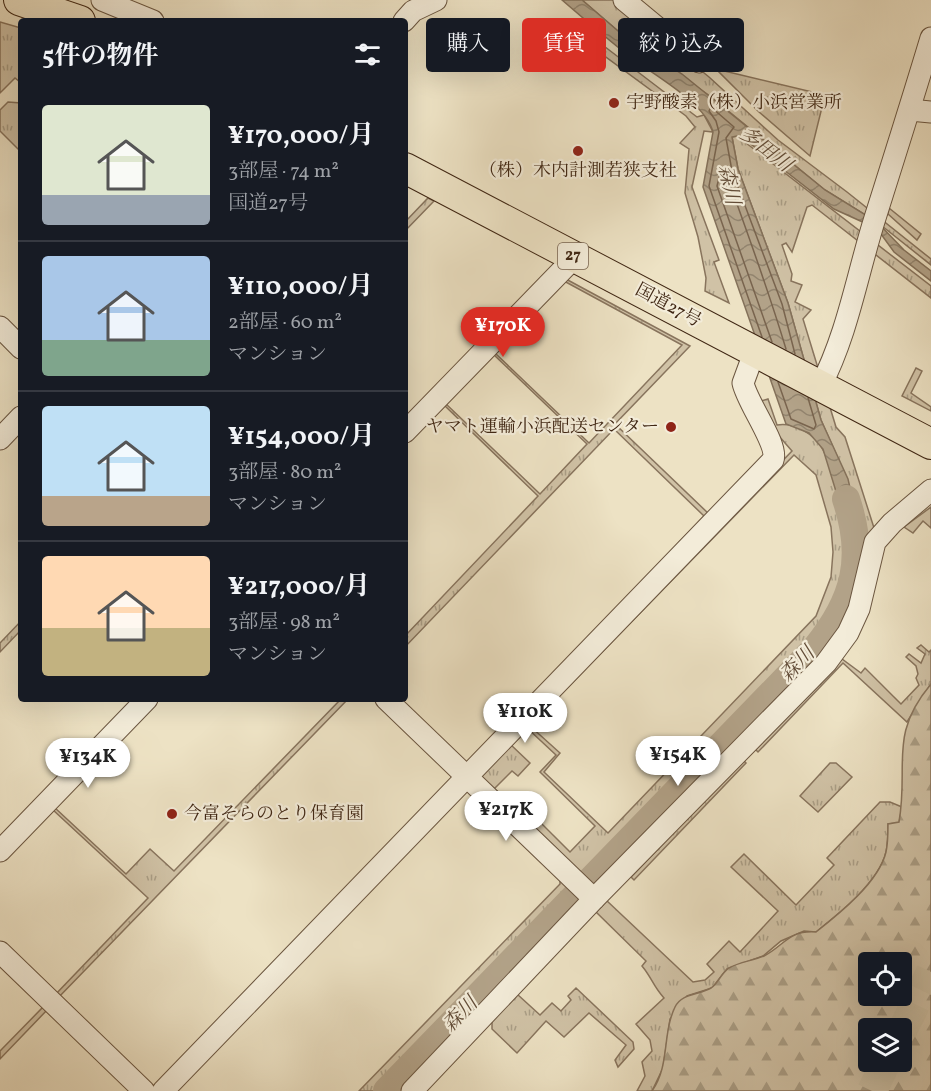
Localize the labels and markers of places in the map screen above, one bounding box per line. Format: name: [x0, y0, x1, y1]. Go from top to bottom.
place label: 宇野酸素（株）小浜営業所: [626, 91, 842, 116]
marker: 宇野酸素（株）小浜営業所: [607, 96, 621, 110]
marker: （株）木内計測若狭支社: [571, 144, 585, 158]
place label: （株）木内計測若狭支社: [479, 159, 677, 184]
pin: ¥170K: [461, 307, 545, 358]
place label: ヤマト運輸小浜配送センター: [426, 415, 659, 440]
marker: ヤマト運輸小浜配送センター: [664, 420, 678, 434]
pin: ¥110K: [483, 693, 567, 744]
pin: ¥154K: [636, 736, 720, 787]
pin: ¥134K: [46, 738, 130, 789]
pin: ¥217K: [464, 791, 548, 842]
place label: 今富そらのとり保育園: [184, 802, 364, 827]
marker: 今富そらのとり保育園: [165, 807, 179, 821]

